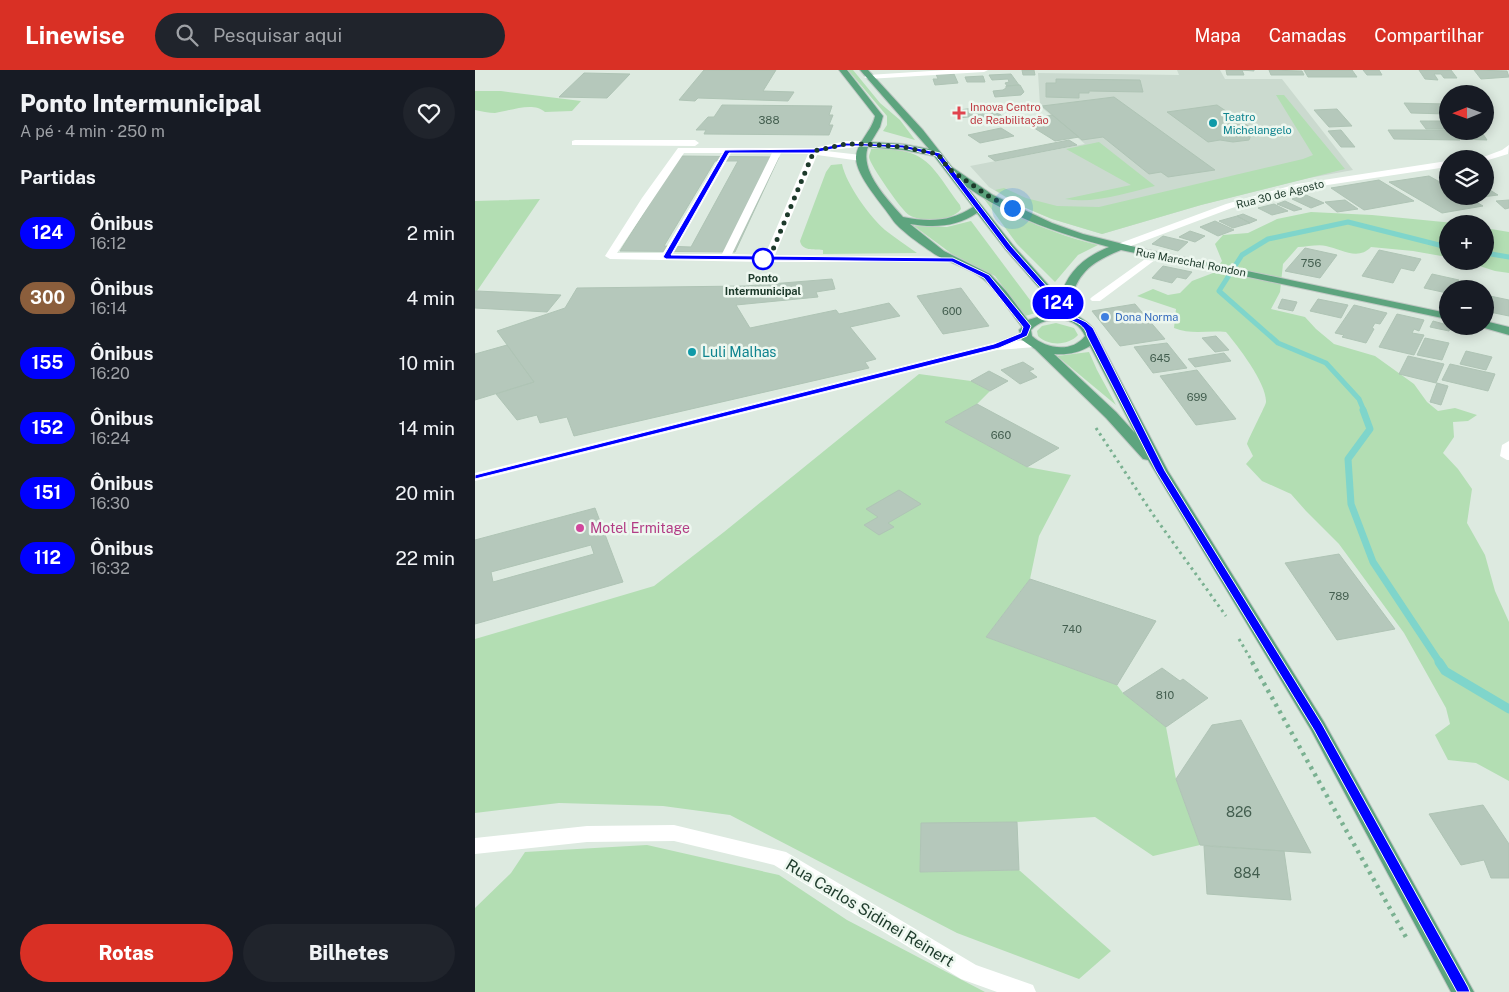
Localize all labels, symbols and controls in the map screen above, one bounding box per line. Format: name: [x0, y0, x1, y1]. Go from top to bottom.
search box: [155, 13, 505, 58]
text: Linewise: [25, 21, 125, 49]
icon: search: [173, 21, 201, 49]
text: Pesquisar aqui: [213, 24, 342, 46]
text: Mapa: [1194, 25, 1241, 46]
text: Camadas: [1269, 25, 1346, 46]
text: Compartilhar: [1374, 25, 1484, 46]
north arrow: [1439, 85, 1494, 140]
map controls: [1439, 85, 1494, 335]
button: heart: [403, 87, 455, 139]
text: Ponto Intermunicipal: [20, 89, 262, 117]
place label: Innova Centro de Reabilitação: [970, 101, 1049, 127]
marker: Innova Centro de Reabilitação: [952, 106, 966, 120]
place label: Teatro Michelangelo: [1223, 111, 1292, 136]
house number: 388: [758, 114, 780, 126]
marker: Teatro Michelangelo: [1207, 117, 1219, 129]
text: A pé · 4 min · 250 m: [20, 122, 165, 141]
button: layers: [1439, 150, 1494, 205]
text: Partidas: [20, 166, 96, 188]
street label: Rua 30 de Agosto: [1235, 177, 1325, 211]
your location: [1000, 196, 1025, 221]
text: Ônibus: [90, 212, 153, 234]
button: +: [1439, 215, 1494, 270]
text: 124: [32, 222, 63, 243]
text: 2 min: [407, 222, 455, 244]
text: 16:12: [90, 234, 126, 253]
street label: Rua Marechal Rondon: [1135, 245, 1247, 279]
marker: Ponto Intermunicipal: [752, 248, 774, 270]
house number: 756: [1301, 257, 1321, 269]
place label: Ponto Intermunicipal: [725, 272, 802, 297]
text: Ônibus: [90, 277, 153, 299]
button: −: [1439, 280, 1494, 335]
text: 300: [30, 287, 65, 308]
text: 4 min: [406, 287, 455, 309]
line badge: 124: [1029, 287, 1087, 319]
text: 124: [1043, 292, 1073, 313]
text: 16:14: [90, 299, 127, 318]
house number: 600: [942, 305, 962, 317]
marker: Dona Norma: [1099, 311, 1111, 323]
place label: Dona Norma: [1115, 311, 1178, 323]
text: Ônibus: [90, 342, 153, 364]
place label: Luli Malhas: [702, 344, 776, 360]
marker: Luli Malhas: [686, 346, 698, 358]
text: 155: [31, 352, 64, 373]
text: 10 min: [399, 352, 455, 374]
house number: 645: [1150, 352, 1170, 364]
text: 16:20: [90, 364, 130, 383]
house number: 699: [1187, 391, 1207, 403]
text: Ônibus: [90, 407, 153, 429]
text: 152: [32, 417, 63, 438]
text: 14 min: [398, 417, 455, 439]
text: 16:24: [90, 429, 130, 448]
house number: 660: [991, 429, 1011, 441]
text: Ônibus: [90, 472, 153, 494]
text: 151: [34, 482, 61, 503]
text: 20 min: [395, 482, 455, 504]
text: 16:30: [90, 494, 130, 513]
place label: Motel Ermitage: [590, 520, 690, 536]
marker: Motel Ermitage: [574, 522, 586, 534]
text: Ônibus: [90, 537, 153, 559]
text: 112: [34, 547, 61, 568]
text: 22 min: [396, 547, 455, 569]
text: 16:32: [90, 559, 130, 578]
house number: 789: [1329, 590, 1349, 602]
house number: 740: [1062, 623, 1082, 635]
house number: 810: [1156, 689, 1174, 701]
house number: 826: [1226, 804, 1252, 820]
street label: Rua Carlos Sidinei Reinert: [782, 855, 958, 971]
house number: 884: [1234, 865, 1261, 881]
button: Rotas: [20, 924, 233, 982]
button: Bilhetes: [243, 924, 455, 982]

